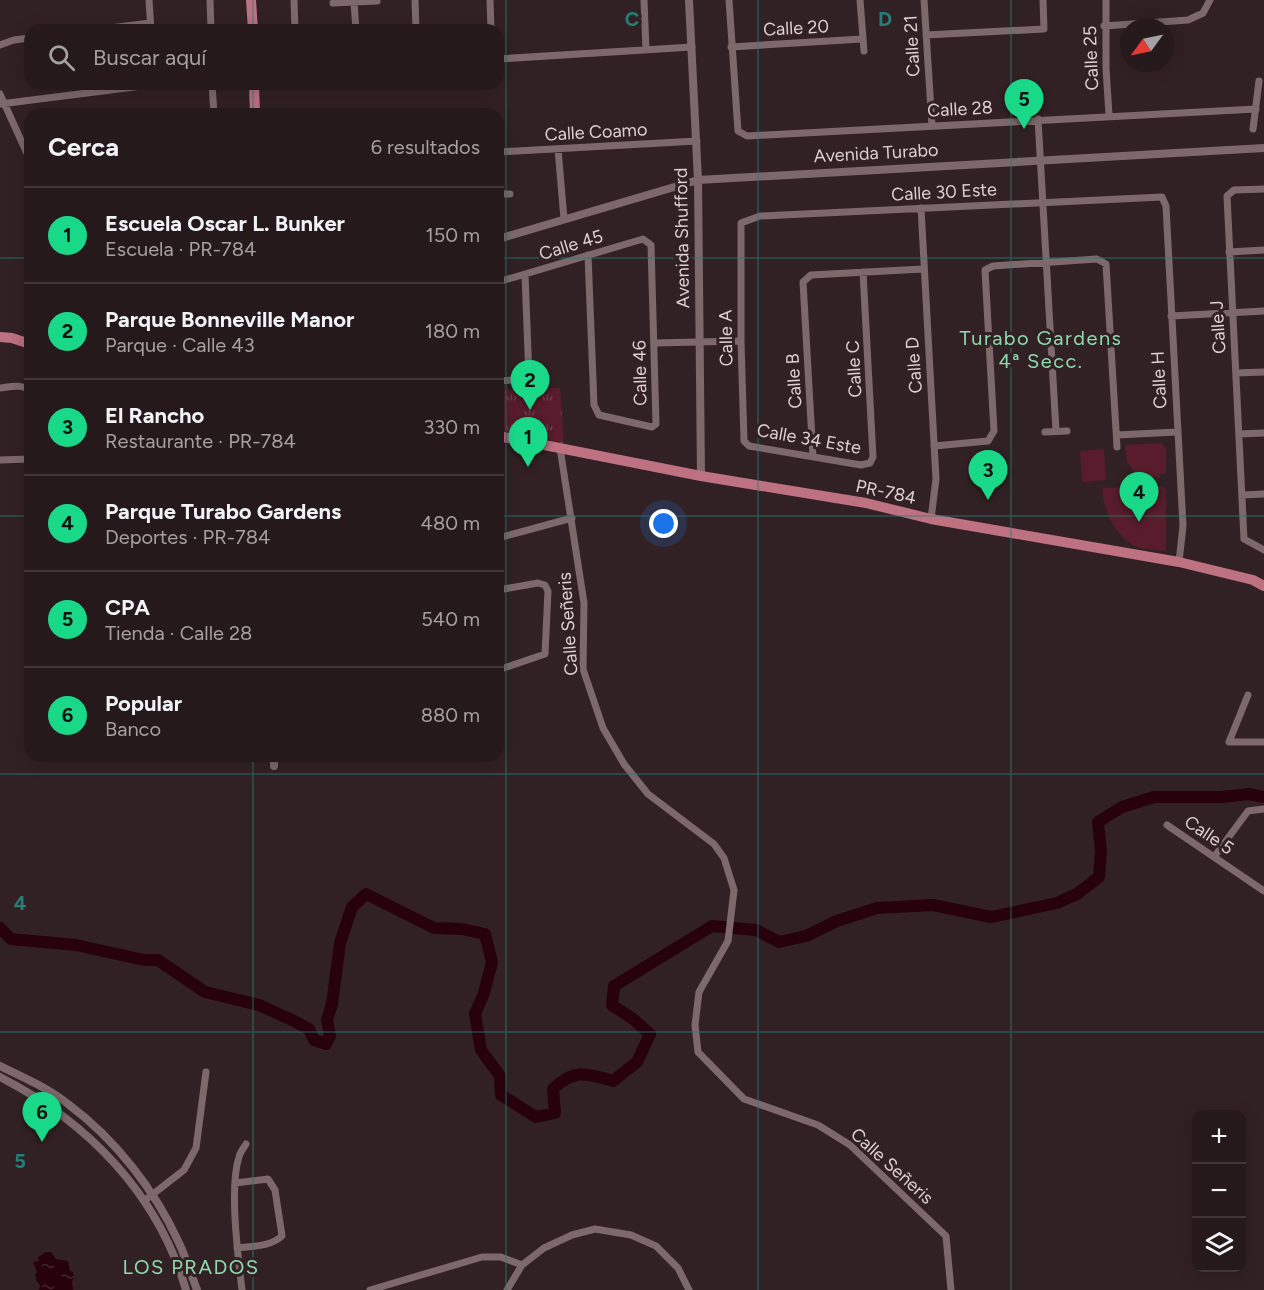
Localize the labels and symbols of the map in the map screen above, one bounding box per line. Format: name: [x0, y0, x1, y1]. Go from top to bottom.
text: C: [625, 7, 639, 31]
text: D: [878, 7, 892, 31]
street label: Calle 20: [762, 15, 830, 41]
street label: Calle 21: [899, 15, 925, 77]
north arrow: [1120, 18, 1174, 72]
street label: Calle 25: [1079, 25, 1103, 91]
pin: 5: [1004, 80, 1044, 129]
street label: Calle 28: [927, 96, 993, 122]
street label: Calle Coamo: [544, 118, 648, 146]
street label: Avenida Turabo: [813, 139, 939, 167]
street label: Avenida Shufford: [670, 167, 694, 309]
street label: Calle 30 Este: [891, 178, 998, 206]
street label: Calle 45: [536, 225, 606, 265]
street label: Calle J: [1206, 300, 1230, 354]
street label: Calle A: [715, 310, 737, 366]
district label: Turabo Gardens 4ª Secc.: [960, 326, 1122, 373]
street label: Calle D: [901, 336, 927, 394]
street label: Calle 46: [628, 340, 652, 406]
street label: Calle C: [842, 340, 866, 398]
street label: Calle H: [1147, 351, 1171, 409]
street label: Calle B: [782, 353, 806, 409]
pin: 2: [510, 360, 550, 410]
pin: 1: [508, 418, 548, 467]
street label: Calle 34 Este: [755, 419, 863, 459]
pin: 3: [968, 450, 1008, 500]
pin: 4: [1120, 472, 1158, 522]
street label: PR-784: [854, 475, 918, 509]
your location: [649, 509, 678, 538]
street label: Calle Señeris: [553, 571, 583, 677]
street label: Calle 5: [1180, 811, 1238, 859]
text: 4: [14, 891, 27, 915]
pin: 6: [22, 1092, 62, 1142]
street label: Calle Señeris: [846, 1123, 938, 1209]
text: 5: [14, 1149, 26, 1173]
district label: LOS PRADOS: [122, 1255, 260, 1279]

